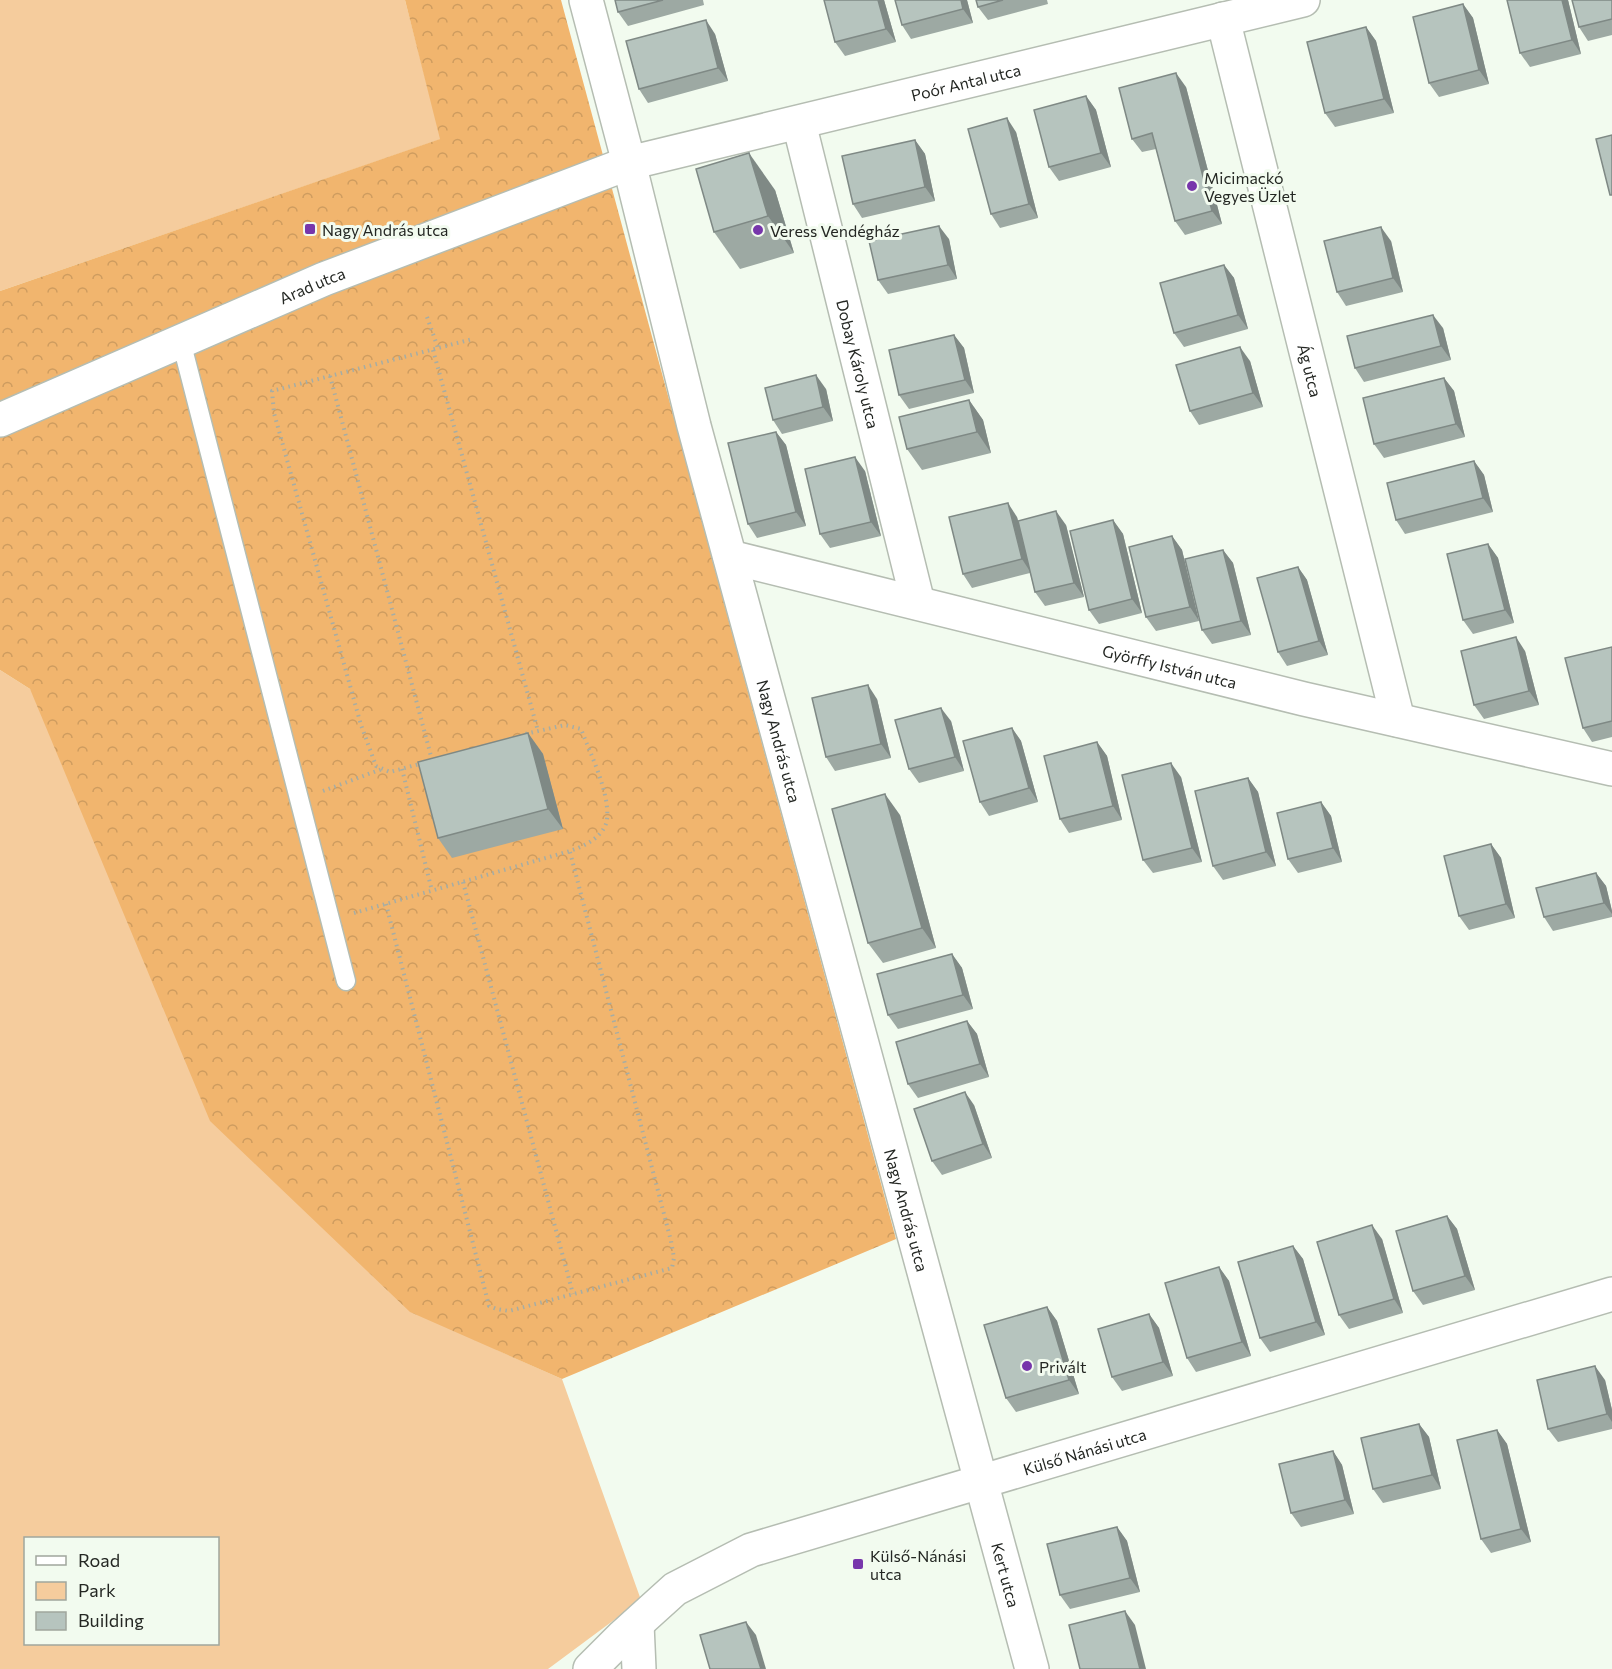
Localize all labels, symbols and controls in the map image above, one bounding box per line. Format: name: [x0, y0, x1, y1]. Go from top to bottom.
street label: Poór Antal utca: [909, 59, 1022, 104]
place label: Micimackó Vegyes Üzlet: [1204, 168, 1297, 205]
marker: Micimackó Vegyes Üzlet: [1185, 179, 1199, 193]
place label: Nagy András utca: [322, 220, 448, 239]
place label: Veress Vendégház: [770, 221, 900, 240]
marker: Nagy András utca: [303, 222, 317, 236]
marker: Veress Vendégház: [751, 223, 765, 237]
street label: Arad utca: [276, 262, 347, 307]
street label: Dobay Károly utca: [834, 297, 884, 430]
street label: Ág utca: [1295, 342, 1326, 399]
street label: Györffy István utca: [1101, 640, 1239, 692]
street label: Nagy András utca: [754, 678, 805, 805]
street label: Nagy András utca: [881, 1146, 933, 1274]
place label: Privált: [1039, 1357, 1087, 1376]
marker: Privált: [1020, 1359, 1034, 1373]
street label: Külső Nánási utca: [1021, 1424, 1148, 1478]
legend: [24, 1537, 219, 1645]
street label: Kert utca: [989, 1540, 1024, 1609]
place label: Külső-Nánási utca: [870, 1546, 966, 1583]
text: Road: [78, 1549, 120, 1571]
marker: Külső-Nánási utca: [851, 1557, 865, 1571]
text: Park: [78, 1579, 116, 1601]
text: Building: [78, 1609, 144, 1631]

